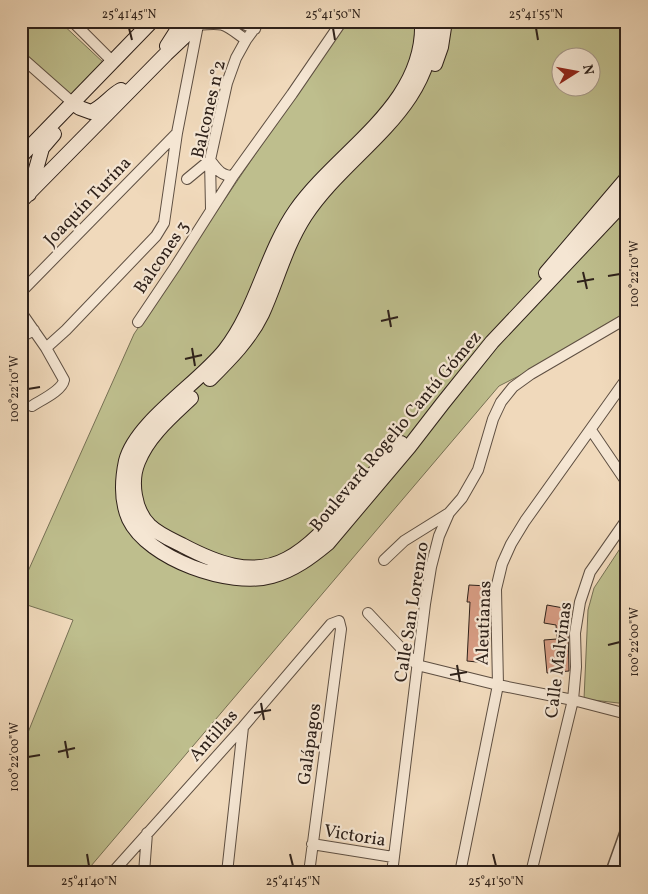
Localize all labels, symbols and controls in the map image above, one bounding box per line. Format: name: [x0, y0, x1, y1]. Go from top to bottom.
text: 25°41'45"N: [102, 7, 156, 23]
text: 25°41'50"N: [305, 7, 361, 23]
text: 25°41'55"N: [509, 7, 563, 23]
north arrow: [550, 48, 600, 98]
street label: Balcones n°2: [186, 58, 233, 161]
text: N: [577, 63, 598, 77]
street label: Joaquín Turína: [39, 152, 137, 252]
street label: Balcones 3: [129, 216, 196, 299]
text: 100°22'10"W: [627, 241, 643, 307]
street label: Boulevard Rogelio Cantú Gómez: [304, 326, 488, 538]
text: 100°22'10"W: [7, 356, 23, 422]
street label: Calle San Lorenzo: [389, 540, 436, 684]
street label: Aleutianas: [471, 580, 498, 666]
street label: Calle Malvinas: [540, 601, 579, 720]
text: 100°22'00"W: [627, 607, 643, 677]
street label: Galápagos: [292, 702, 329, 787]
street label: Antillas: [184, 704, 244, 768]
text: 100°22'00"W: [7, 722, 23, 792]
street label: Victoria: [322, 819, 388, 854]
text: 25°41'40"N: [61, 874, 117, 890]
text: 25°41'45"N: [266, 874, 320, 890]
text: 25°41'50"N: [468, 874, 524, 890]

